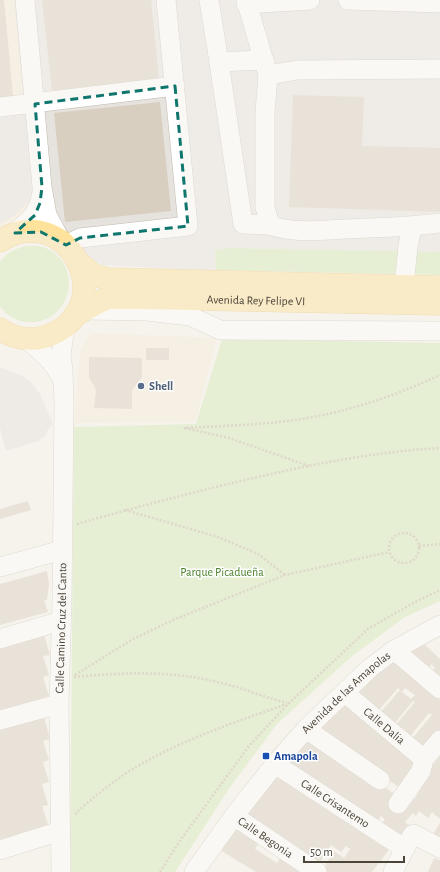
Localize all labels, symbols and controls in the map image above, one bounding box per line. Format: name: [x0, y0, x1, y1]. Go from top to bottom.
street label: Avenida Rey Felipe VI: [206, 293, 305, 307]
place label: Shell: [149, 380, 173, 392]
marker: Shell: [136, 381, 146, 391]
street label: Calle Camino Cruz del Canto: [53, 563, 68, 694]
park label: Parque Picadueña: [180, 566, 264, 578]
street label: Avenida de las Amapolas: [299, 649, 393, 736]
street label: Calle Dalia: [361, 705, 408, 747]
place label: Amapola: [274, 750, 318, 762]
marker: Amapola: [261, 751, 271, 761]
street label: Calle Crisantemo: [299, 777, 372, 830]
street label: Calle Begonia: [236, 815, 295, 860]
scale bar: [304, 838, 404, 864]
text: 50 m: [310, 846, 333, 858]

